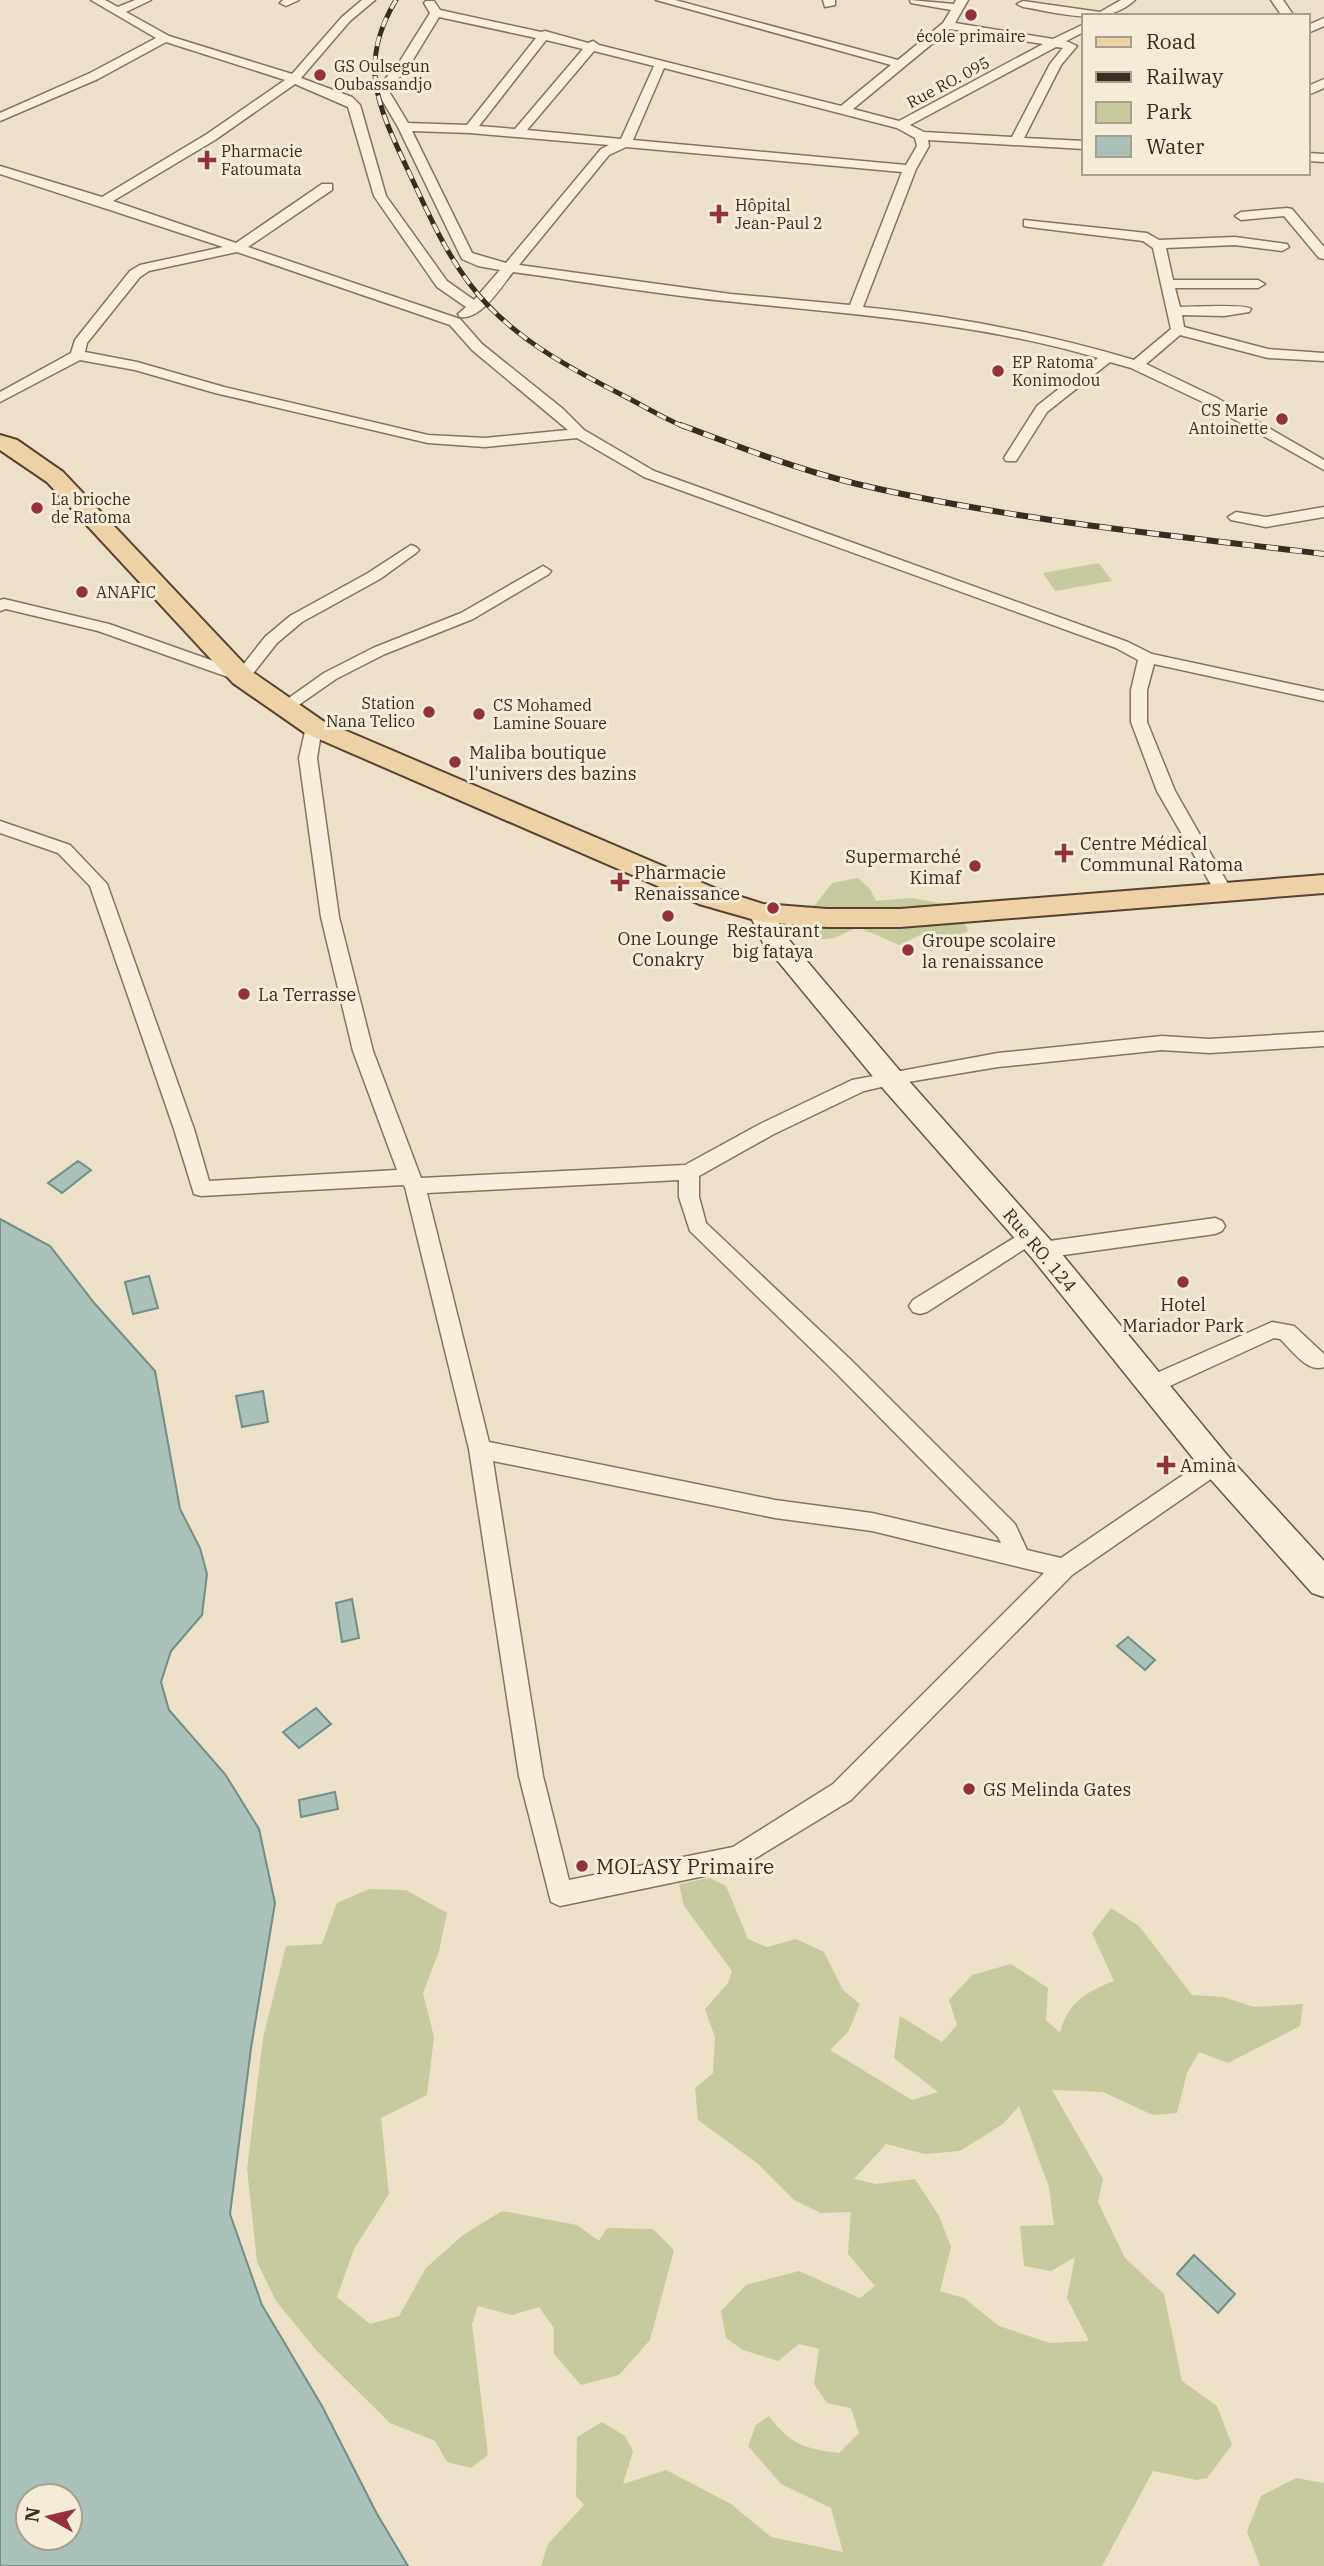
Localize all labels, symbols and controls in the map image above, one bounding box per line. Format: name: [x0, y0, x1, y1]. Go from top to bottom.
marker: école primaire: [963, 7, 979, 23]
legend: [1082, 14, 1310, 175]
place label: école primaire: [916, 26, 1026, 46]
text: Road: [1146, 27, 1196, 55]
street label: Rue RO. 095: [903, 52, 993, 112]
place label: GS Oulsegun Oubassandjo: [334, 56, 432, 94]
text: Railway: [1146, 62, 1224, 90]
marker: GS Oulsegun Oubassandjo: [312, 67, 328, 83]
text: Park: [1146, 97, 1193, 125]
text: Water: [1146, 132, 1205, 160]
place label: Pharmacie Fatoumata: [221, 141, 303, 179]
marker: Pharmacie Fatoumata: [199, 152, 215, 168]
place label: Hôpital Jean-Paul 2: [735, 195, 823, 233]
marker: Hôpital Jean-Paul 2: [709, 204, 729, 224]
place label: EP Ratoma Konimodou: [1012, 352, 1100, 390]
marker: EP Ratoma Konimodou: [990, 363, 1006, 379]
place label: CS Marie Antoinette: [1189, 400, 1268, 438]
marker: CS Marie Antoinette: [1274, 411, 1290, 427]
place label: La brioche de Ratoma: [51, 489, 131, 527]
marker: La brioche de Ratoma: [29, 500, 45, 516]
place label: ANAFIC: [96, 582, 156, 602]
marker: ANAFIC: [74, 584, 90, 600]
place label: Station Nana Telico: [326, 693, 415, 731]
place label: CS Mohamed Lamine Souare: [493, 695, 607, 733]
marker: Station Nana Telico: [421, 704, 437, 720]
marker: CS Mohamed Lamine Souare: [471, 706, 487, 722]
place label: Maliba boutique l'univers des bazins: [469, 741, 637, 785]
marker: Maliba boutique l'univers des bazins: [447, 754, 463, 770]
place label: Centre Médical Communal Ratoma: [1080, 832, 1243, 876]
marker: Centre Médical Communal Ratoma: [1054, 843, 1074, 863]
place label: Supermarché Kimaf: [845, 845, 963, 889]
marker: Supermarché Kimaf: [967, 858, 983, 874]
place label: Pharmacie Renaissance: [634, 861, 740, 905]
marker: Pharmacie Renaissance: [612, 874, 628, 890]
marker: Restaurant big fataya: [765, 900, 781, 916]
marker: One Lounge Conakry: [660, 908, 676, 924]
place label: Restaurant big fataya: [726, 919, 820, 963]
place label: One Lounge Conakry: [617, 927, 719, 971]
place label: Groupe scolaire la renaissance: [922, 929, 1056, 973]
marker: Groupe scolaire la renaissance: [900, 942, 916, 958]
place label: La Terrasse: [258, 983, 356, 1006]
marker: La Terrasse: [236, 986, 252, 1002]
street label: Rue RO. 124: [998, 1203, 1082, 1297]
marker: Hotel Mariador Park: [1175, 1274, 1191, 1290]
place label: Hotel Mariador Park: [1122, 1293, 1244, 1337]
place label: Amina: [1180, 1454, 1237, 1477]
marker: Amina: [1158, 1457, 1174, 1473]
place label: GS Melinda Gates: [983, 1778, 1131, 1801]
marker: GS Melinda Gates: [961, 1781, 977, 1797]
place label: MOLASY Primaire: [596, 1852, 774, 1880]
marker: MOLASY Primaire: [574, 1858, 590, 1874]
north arrow: [14, 2482, 84, 2552]
text: N: [19, 2506, 45, 2524]

